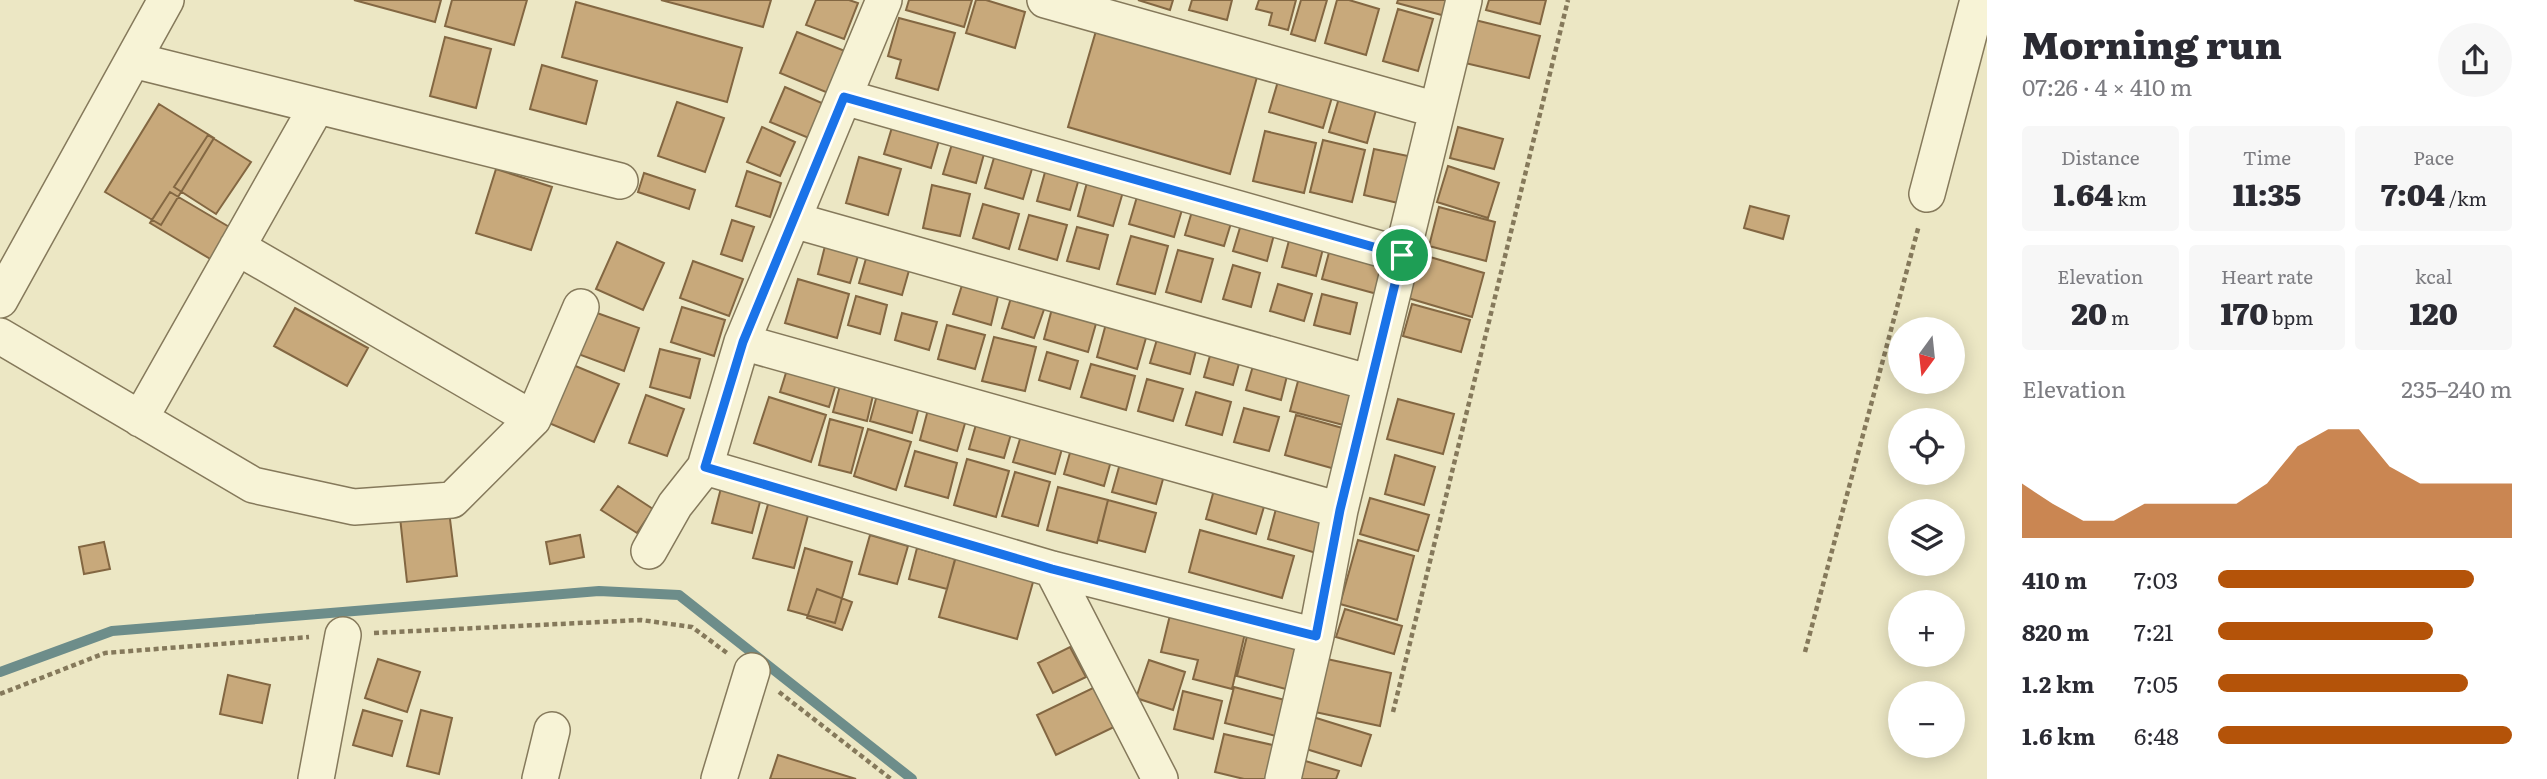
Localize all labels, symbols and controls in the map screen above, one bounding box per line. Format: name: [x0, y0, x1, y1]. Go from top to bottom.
text: Morning run: [2022, 14, 2282, 71]
button: share: [2438, 23, 2512, 97]
text: 07:26 · 4 × 410 m: [2022, 69, 2192, 103]
text: Distance: [2061, 143, 2140, 171]
text: Time: [2243, 143, 2291, 171]
text: Pace: [2413, 143, 2454, 171]
text: 1.64: [2054, 171, 2113, 215]
text: 11:35: [2233, 171, 2301, 215]
text: 7:04: [2380, 171, 2445, 215]
text: km: [2113, 184, 2147, 212]
text: /km: [2445, 184, 2487, 212]
pin: [1372, 225, 1432, 285]
icon: arrive: [1383, 236, 1421, 274]
text: Elevation: [2057, 262, 2143, 290]
text: Heart rate: [2221, 262, 2313, 290]
text: kcal: [2415, 262, 2452, 290]
text: 20: [2071, 290, 2107, 334]
text: 170: [2221, 290, 2268, 334]
text: 120: [2409, 290, 2458, 334]
text: m: [2107, 303, 2129, 331]
text: bpm: [2268, 303, 2313, 331]
north arrow: [1888, 317, 1965, 394]
map controls: [1888, 317, 1965, 758]
text: Elevation: [2022, 371, 2126, 405]
text: 235–240 m: [2401, 371, 2512, 405]
button: locate: [1888, 408, 1965, 485]
button: layers: [1888, 499, 1965, 576]
text: 410 m: [2022, 562, 2087, 596]
text: 7:03: [2134, 562, 2178, 596]
button: +: [1888, 590, 1965, 667]
text: 820 m: [2022, 614, 2089, 648]
text: 7:21: [2134, 614, 2174, 648]
text: 1.2 km: [2022, 666, 2094, 700]
text: 7:05: [2134, 666, 2178, 700]
button: −: [1888, 681, 1965, 758]
text: 1.6 km: [2022, 718, 2095, 752]
text: 6:48: [2134, 718, 2179, 752]

